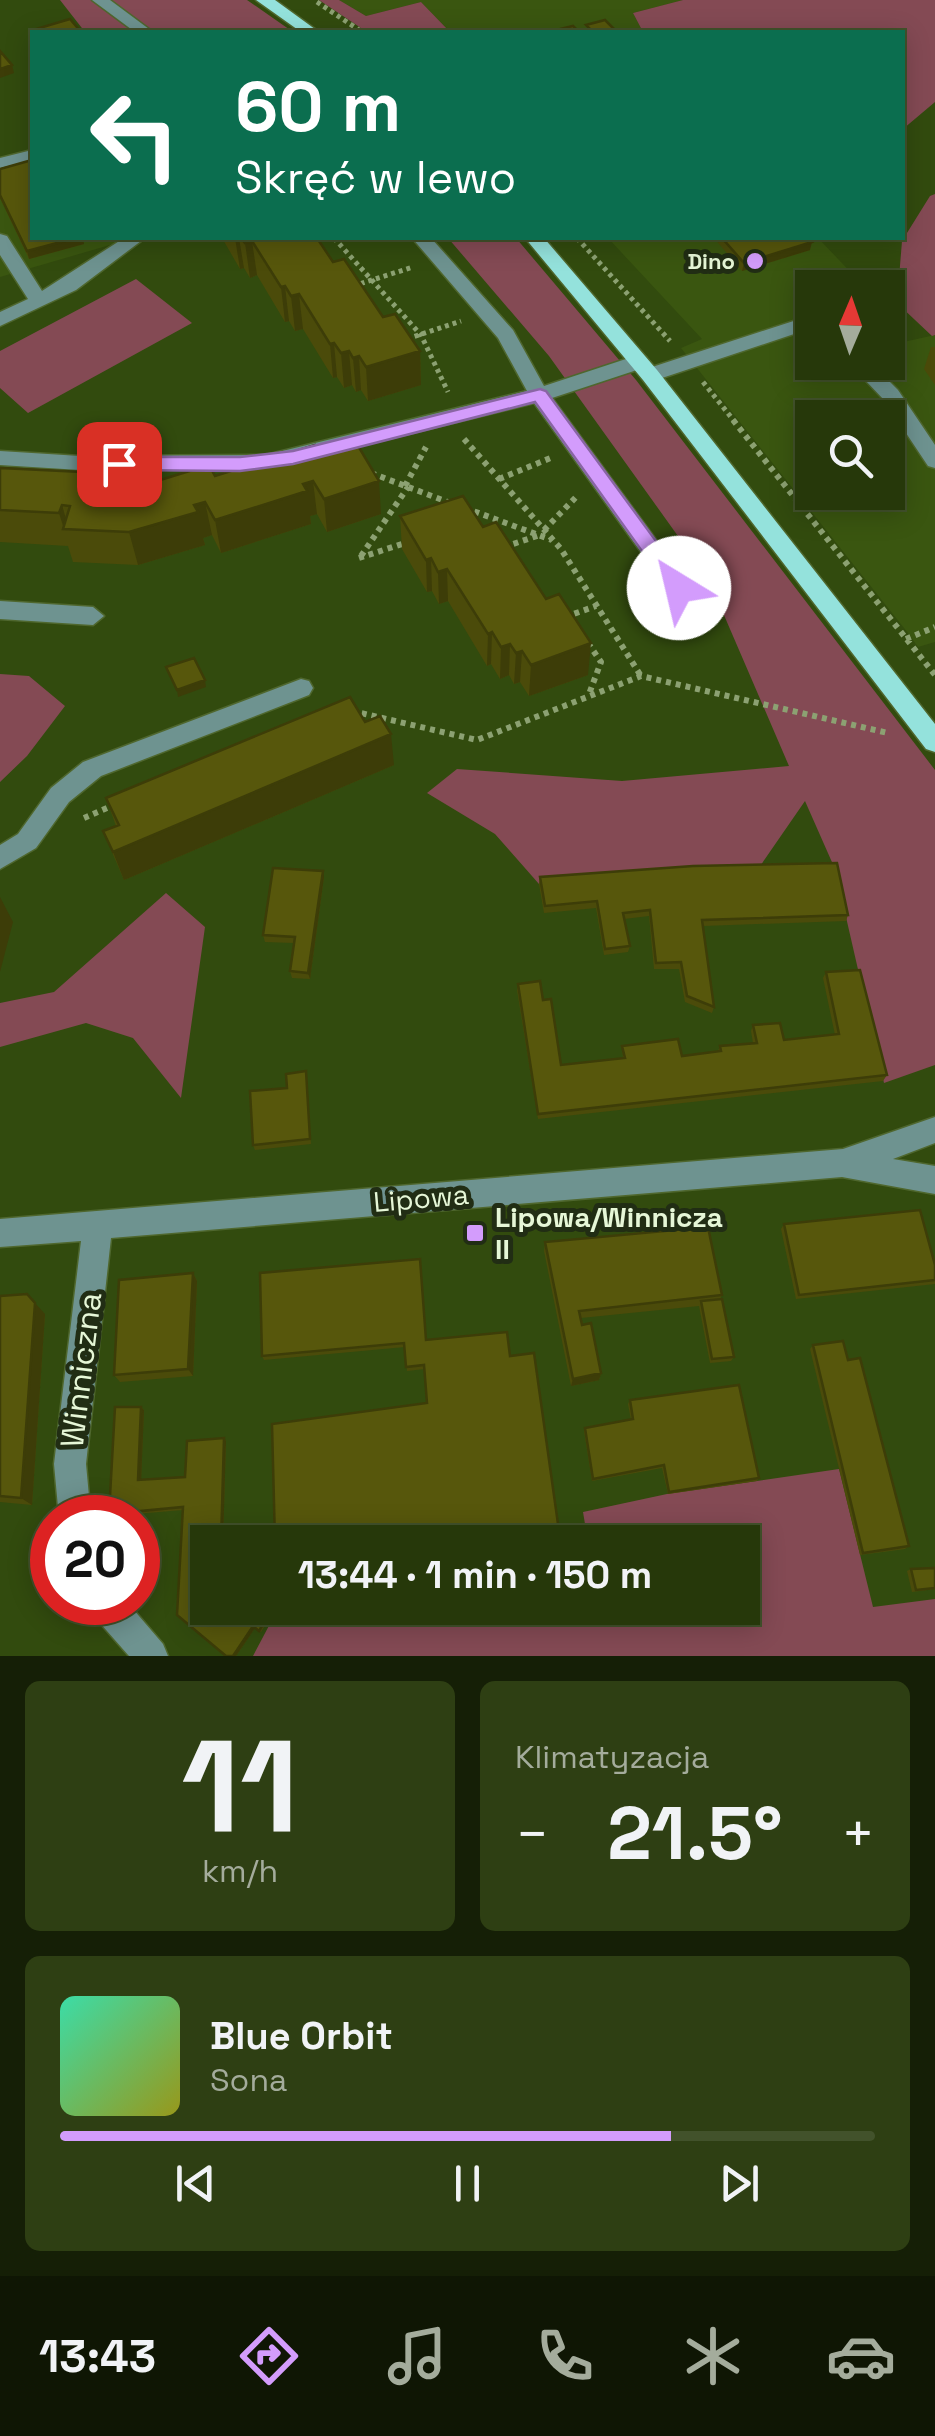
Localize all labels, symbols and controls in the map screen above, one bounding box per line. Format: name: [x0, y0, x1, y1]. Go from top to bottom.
text: 60 m: [235, 62, 401, 151]
icon: left: [70, 70, 200, 200]
text: Skręć w lewo: [235, 149, 516, 206]
place label: Dino: [687, 247, 735, 275]
marker: Dino: [744, 250, 766, 272]
north arrow: [795, 270, 905, 380]
map controls: [795, 270, 905, 510]
button: search: [795, 400, 905, 510]
pin: [77, 422, 162, 507]
icon: arrive: [92, 437, 147, 492]
position arrow: [627, 536, 731, 640]
street label: Lipowa: [372, 1176, 470, 1220]
place label: Lipowa/Winnicza II: [495, 1199, 723, 1267]
marker: Lipowa/Winnicza II: [464, 1222, 486, 1244]
street label: Winniczna: [52, 1290, 110, 1450]
speed limit sign: 20: [30, 1495, 160, 1625]
text: 13:44 · 1 min · 150 m: [298, 1551, 652, 1599]
text: 11: [181, 1703, 299, 1869]
text: Klimatyzacja: [515, 1737, 709, 1777]
text: 21.5°: [607, 1785, 783, 1881]
text: −: [515, 1799, 549, 1869]
text: +: [841, 1799, 875, 1869]
text: km/h: [202, 1851, 278, 1891]
text: Blue Orbit: [210, 2012, 393, 2060]
text: Sona: [210, 2060, 287, 2100]
icon: previous: [168, 2156, 223, 2211]
icon: pause: [440, 2156, 495, 2211]
icon: next: [712, 2156, 767, 2211]
icon: directions: [234, 2321, 304, 2391]
icon: music: [382, 2321, 452, 2391]
icon: phone: [530, 2321, 600, 2391]
icon: climate: [678, 2321, 748, 2391]
icon: car: [826, 2321, 896, 2391]
text: 13:43: [39, 2328, 156, 2385]

